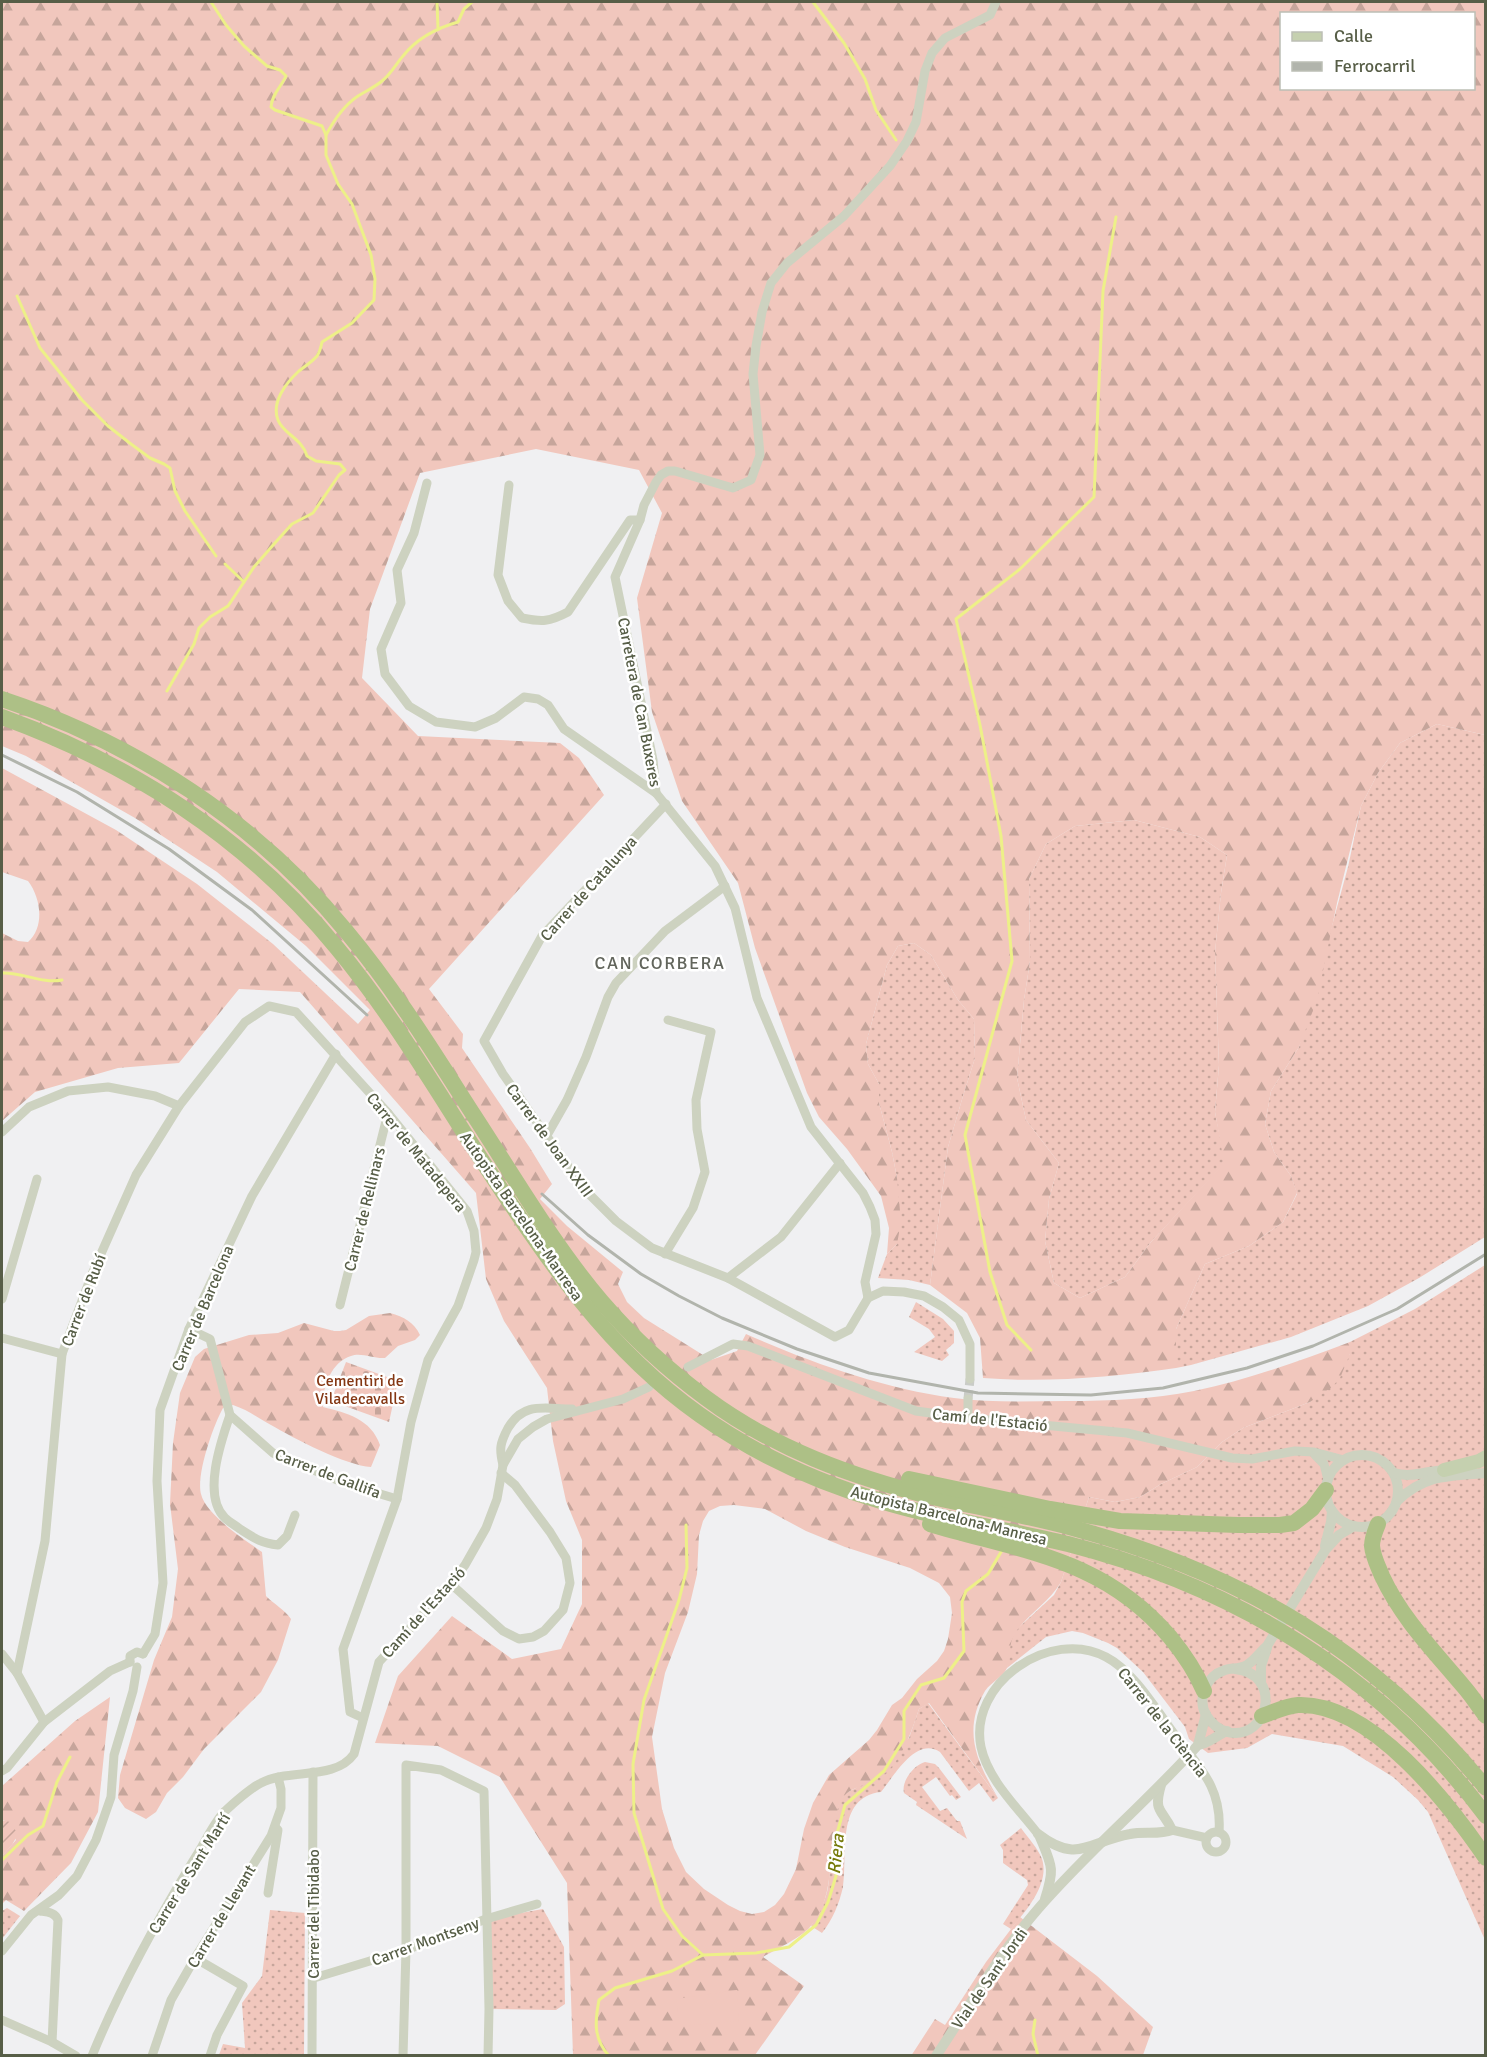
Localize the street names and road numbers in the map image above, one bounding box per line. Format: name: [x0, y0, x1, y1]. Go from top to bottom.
street label: Carretera de Can Buxeres: [613, 616, 665, 789]
street label: Carrer de Catalunya: [536, 832, 641, 945]
street label: Carrer de Joan XXIII: [501, 1080, 597, 1201]
street label: Carrer de Matadepera: [362, 1089, 471, 1216]
street label: Autopista Barcelona-Manresa: [455, 1128, 587, 1305]
street label: Carrer de Rellinars: [340, 1145, 390, 1273]
street label: Carrer de Barcelona: [167, 1242, 239, 1374]
street label: Carrer de Rubí: [57, 1251, 111, 1349]
street label: Camí de l'Estació: [931, 1404, 1049, 1436]
street label: Carrer de Gallifa: [272, 1445, 383, 1503]
street label: Autopista Barcelona-Manresa: [848, 1482, 1049, 1550]
street label: Camí de l'Estació: [378, 1563, 470, 1662]
street label: Carrer de la Ciència: [1113, 1664, 1211, 1781]
street label: Carrer de Sant Martí: [145, 1809, 235, 1938]
street label: Carrer del Tibidabo: [304, 1849, 324, 1979]
street label: Carrer de Llevant: [183, 1861, 261, 1972]
street label: Carrer Montseny: [369, 1913, 482, 1971]
street label: Vial de Sant Jordi: [948, 1924, 1032, 2033]

